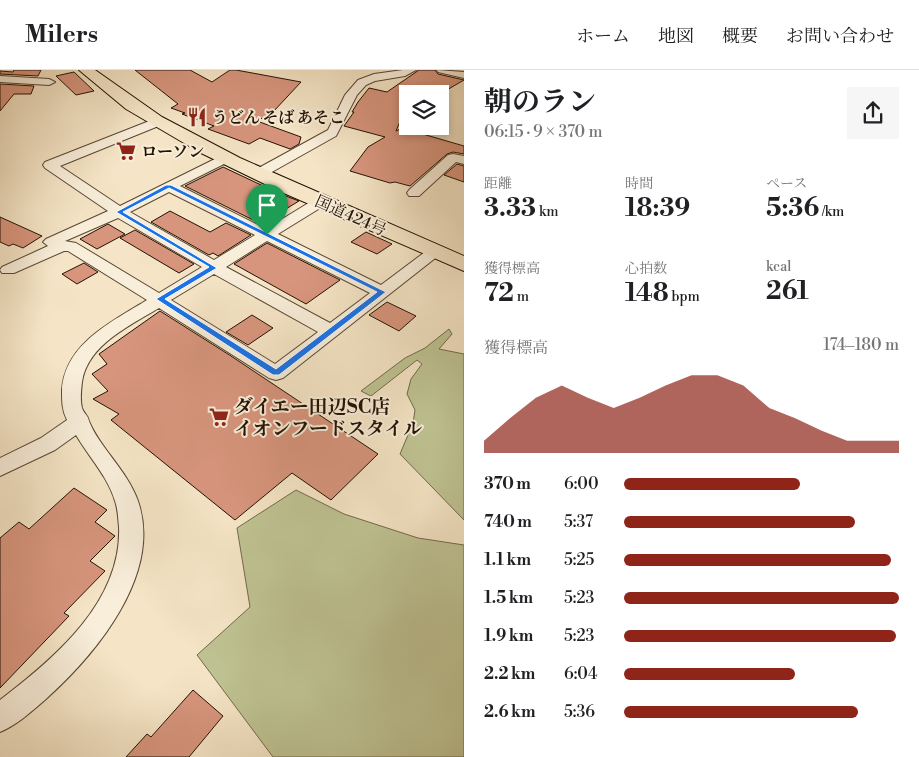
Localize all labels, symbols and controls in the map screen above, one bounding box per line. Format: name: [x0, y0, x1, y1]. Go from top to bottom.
text: Milers: [25, 20, 98, 50]
text: ホーム: [576, 25, 630, 48]
text: 地図: [658, 25, 694, 48]
text: 概要: [722, 25, 758, 48]
text: お問い合わせ: [786, 25, 894, 48]
map controls: [399, 85, 449, 135]
button: layers: [399, 85, 449, 135]
text: 朝のラン: [484, 85, 596, 120]
button: share: [847, 87, 899, 139]
restaurant icon: うどん そば あそこ: [186, 106, 208, 128]
place label: うどん そば あそこ: [212, 108, 345, 128]
text: 06:15 · 9 × 370 m: [484, 122, 603, 142]
supermarket icon: ローソン: [115, 140, 137, 162]
place label: ローソン: [141, 142, 204, 162]
text: 距離: [484, 175, 512, 193]
text: 時間: [625, 175, 653, 193]
text: ペース: [766, 175, 807, 193]
pin: [246, 184, 288, 235]
icon: arrive: [253, 191, 281, 219]
street label: 国道424号: [312, 191, 390, 241]
text: 3.33: [484, 193, 536, 224]
text: 18:39: [625, 193, 690, 224]
text: 5:36: [766, 193, 819, 224]
text: km: [536, 203, 558, 221]
text: /km: [819, 203, 844, 221]
text: kcal: [766, 258, 791, 276]
text: 獲得標高: [484, 260, 540, 278]
text: 心拍数: [625, 260, 667, 278]
text: 261: [766, 276, 809, 307]
text: 72: [484, 278, 514, 309]
text: 148: [625, 278, 669, 309]
text: m: [514, 288, 529, 306]
text: bpm: [669, 288, 700, 306]
text: 174–180 m: [823, 335, 899, 355]
text: 獲得標高: [484, 338, 548, 358]
place label: ダイエー田辺SC店 イオンフードスタイル: [234, 395, 422, 441]
supermarket icon: ダイエー田辺SC店 イオンフードスタイル: [208, 406, 230, 428]
text: 370 m: [484, 474, 531, 494]
text: 6:00: [564, 474, 599, 494]
text: 740 m: [484, 512, 532, 532]
text: 5:37: [564, 512, 593, 532]
text: 1.1 km: [484, 550, 531, 570]
text: 5:25: [564, 550, 594, 570]
text: 1.5 km: [484, 588, 533, 608]
text: 5:23: [564, 588, 594, 608]
text: 1.9 km: [484, 626, 533, 646]
text: 5:23: [564, 626, 594, 646]
text: 2.2 km: [484, 664, 535, 684]
text: 6:04: [564, 664, 597, 684]
text: 2.6 km: [484, 702, 535, 722]
text: 5:36: [564, 702, 595, 722]

